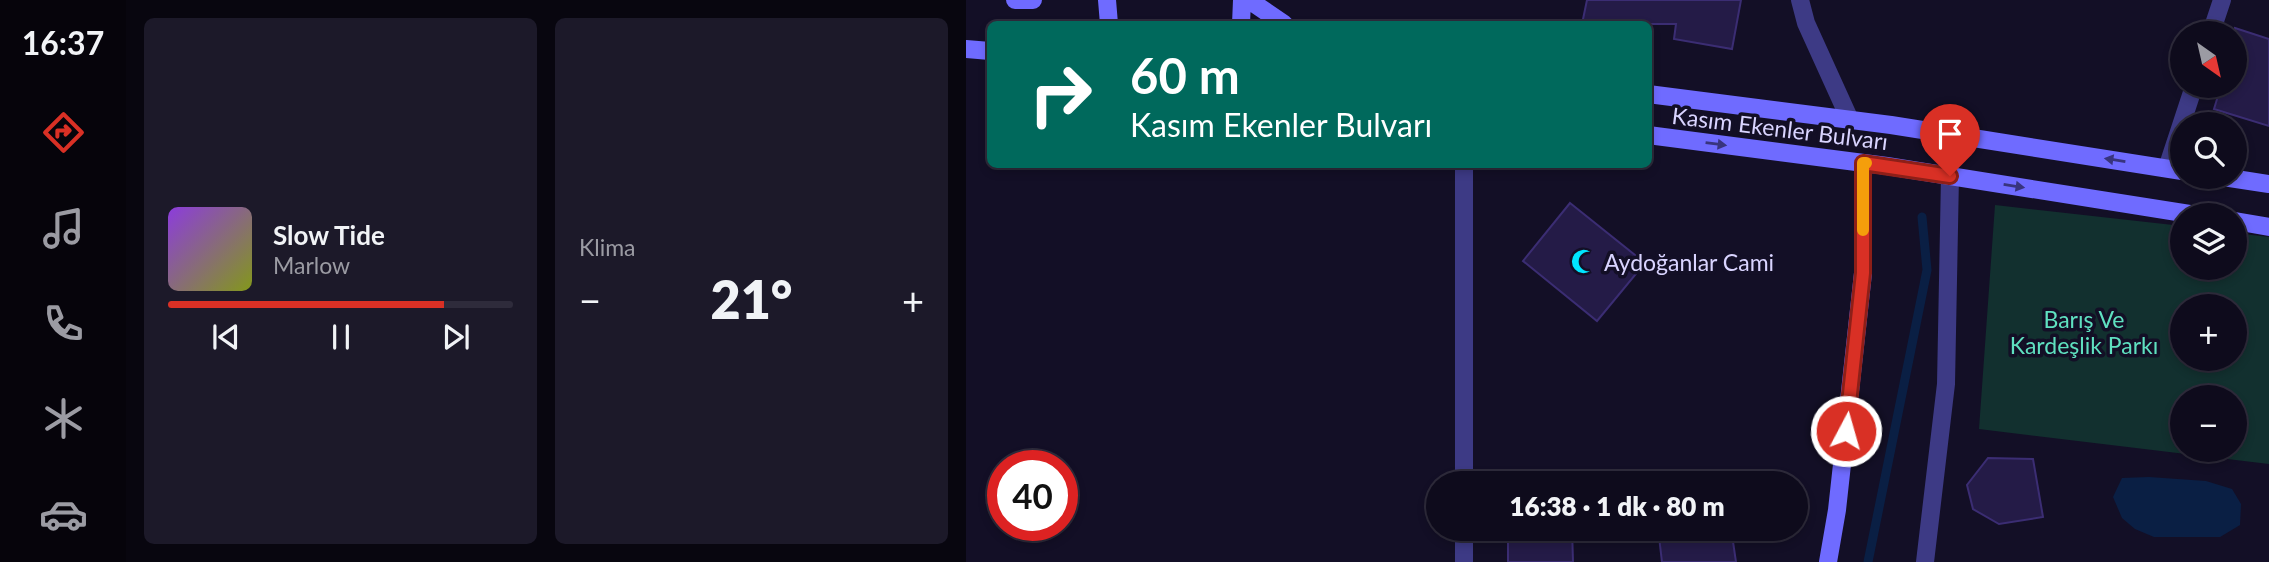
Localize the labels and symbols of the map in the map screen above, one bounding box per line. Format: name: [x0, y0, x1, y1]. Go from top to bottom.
north arrow: [2170, 21, 2247, 98]
street label: Kasım Ekenler Bulvarı: [1670, 101, 1890, 155]
pin: [1920, 104, 1980, 176]
one-way arrow: [1705, 138, 1727, 149]
one-way arrow: [2104, 154, 2126, 165]
one-way arrow: [2003, 181, 2025, 192]
mosque icon: Aydoğanlar Cami: [1570, 248, 1598, 276]
place label: Aydoğanlar Cami: [1604, 248, 1774, 276]
park label: Barış Ve Kardeşlik Parkı: [2010, 305, 2158, 359]
position arrow: [1809, 394, 1883, 468]
speed limit sign: 40: [987, 450, 1078, 541]

